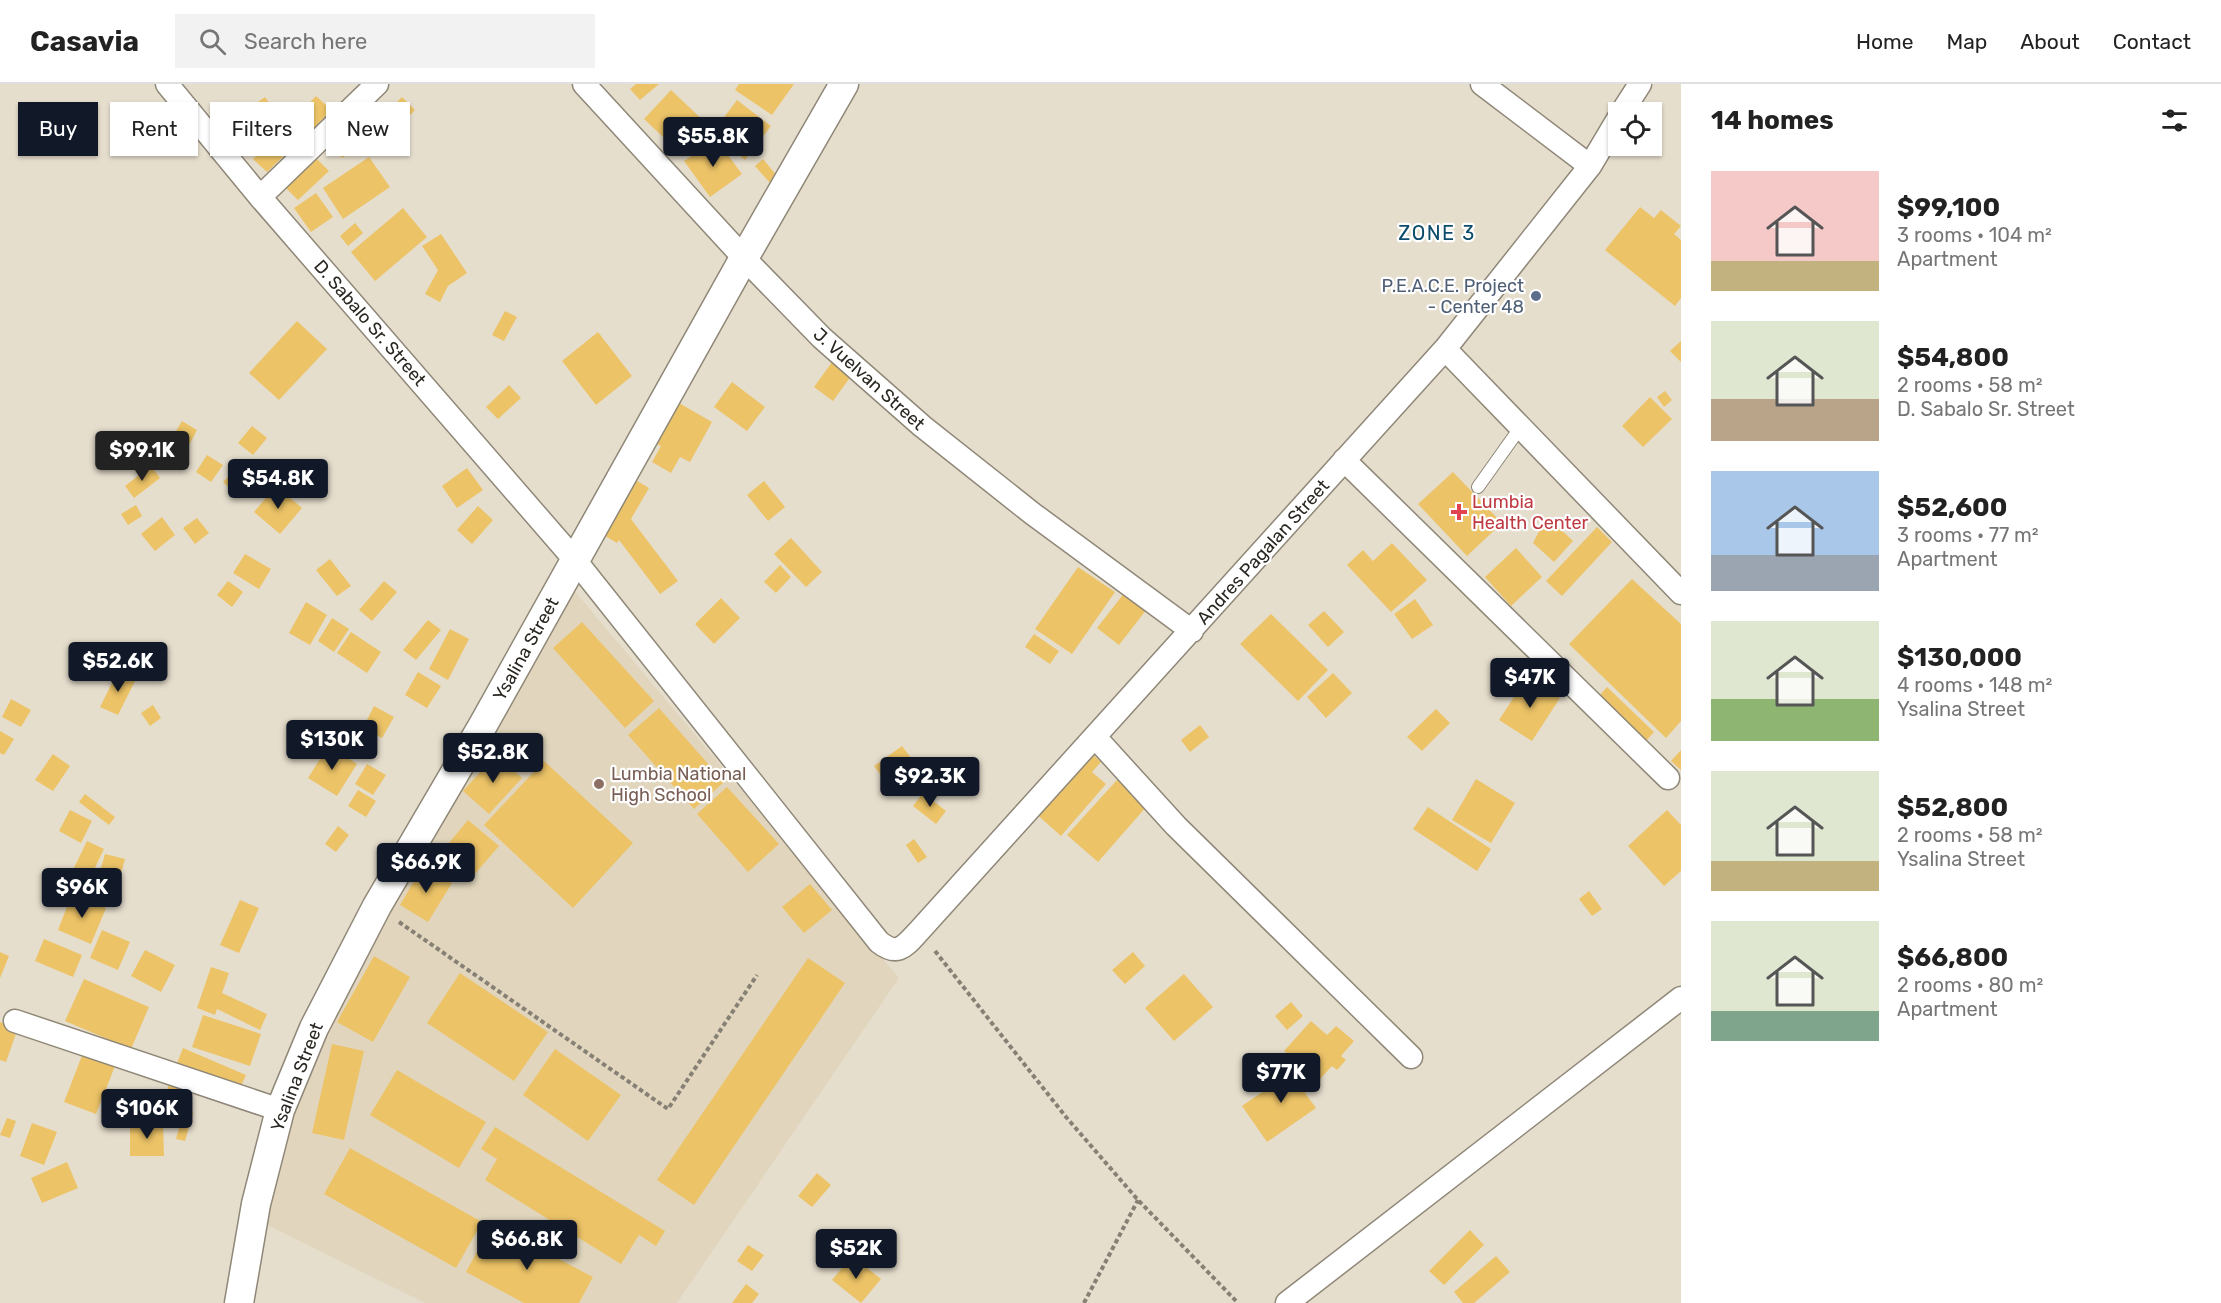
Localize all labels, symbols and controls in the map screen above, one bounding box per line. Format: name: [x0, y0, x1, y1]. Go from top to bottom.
search box: [175, 14, 595, 68]
text: Casavia: [30, 25, 139, 58]
icon: search: [196, 25, 229, 58]
text: Search here: [244, 28, 367, 55]
text: Home: [1856, 29, 1913, 54]
text: Map: [1946, 29, 1987, 54]
text: About: [2020, 29, 2080, 54]
text: Contact: [2113, 29, 2191, 54]
chip: Buy: [18, 102, 98, 156]
chip: Rent: [110, 102, 198, 156]
chip: Filters: [210, 102, 314, 156]
chip: New: [326, 102, 410, 156]
map controls: [1608, 102, 1662, 156]
button: locate: [1608, 102, 1662, 156]
icon: filters: [2158, 104, 2191, 137]
text: 14 homes: [1711, 105, 1834, 136]
pin: $55.8K: [664, 117, 762, 168]
text: $55.8K: [677, 124, 749, 148]
text: $99,100: [1897, 192, 2000, 223]
icon: home: [1759, 195, 1831, 267]
district label: ZONE 3: [1398, 221, 1476, 245]
text: 3 rooms · 104 m²: [1897, 223, 2052, 247]
text: Apartment: [1897, 247, 1998, 271]
street label: D. Sabalo Sr. Street: [309, 255, 431, 391]
place label: P.E.A.C.E. Project - Center 48: [1381, 275, 1524, 318]
marker: P.E.A.C.E. Project - Center 48: [1529, 289, 1543, 303]
street label: J. Vuelvan Street: [809, 323, 929, 435]
text: $54,800: [1897, 342, 2009, 373]
icon: home: [1759, 345, 1831, 417]
text: 2 rooms · 58 m²: [1897, 373, 2043, 397]
text: D. Sabalo Sr. Street: [1897, 397, 2075, 421]
pin: $99.1K: [93, 431, 191, 482]
text: $99.1K: [109, 438, 175, 462]
pin: $54.8K: [229, 459, 327, 510]
text: $54.8K: [242, 466, 314, 490]
street label: Andres Pagalan Street: [1192, 475, 1334, 629]
place label: Lumbia Health Center: [1472, 491, 1589, 534]
text: $52,600: [1897, 492, 2007, 523]
icon: home: [1759, 495, 1831, 567]
marker: Lumbia Health Center: [1450, 503, 1468, 521]
text: 3 rooms · 77 m²: [1897, 523, 2039, 547]
text: Apartment: [1897, 547, 1998, 571]
street label: Ysalina Street: [488, 593, 564, 705]
pin: $52.6K: [69, 642, 167, 693]
text: $130,000: [1897, 642, 2022, 673]
icon: home: [1759, 645, 1831, 717]
text: $52.6K: [82, 649, 154, 673]
pin: $47K: [1494, 658, 1566, 709]
text: $47K: [1504, 665, 1556, 689]
text: 4 rooms · 148 m²: [1897, 673, 2052, 697]
text: Ysalina Street: [1897, 697, 2025, 721]
pin: $130K: [290, 720, 374, 771]
text: $130K: [300, 727, 364, 751]
pin: $52.8K: [444, 733, 542, 784]
text: $52.8K: [457, 740, 529, 764]
pin: $92.3K: [881, 757, 979, 808]
place label: Lumbia National High School: [611, 763, 746, 806]
text: $92.3K: [894, 764, 966, 788]
marker: Lumbia National High School: [592, 777, 606, 791]
text: $52,800: [1897, 792, 2008, 823]
icon: home: [1759, 795, 1831, 867]
text: 2 rooms · 58 m²: [1897, 823, 2043, 847]
pin: $66.9K: [377, 843, 475, 894]
text: Ysalina Street: [1897, 847, 2025, 871]
text: $66.9K: [391, 850, 461, 874]
pin: $96K: [46, 868, 118, 919]
text: $96K: [56, 875, 108, 899]
text: $66,800: [1897, 942, 2008, 973]
icon: home: [1759, 945, 1831, 1017]
text: 2 rooms · 80 m²: [1897, 973, 2043, 997]
text: Apartment: [1897, 997, 1998, 1021]
street label: Ysalina Street: [266, 1019, 328, 1135]
pin: $77K: [1245, 1053, 1317, 1104]
text: $77K: [1256, 1060, 1306, 1084]
pin: $106K: [105, 1089, 189, 1140]
text: $106K: [115, 1096, 179, 1120]
pin: $66.8K: [478, 1220, 576, 1271]
text: $66.8K: [491, 1227, 563, 1251]
pin: $52K: [820, 1229, 892, 1280]
text: $52K: [830, 1236, 882, 1260]

